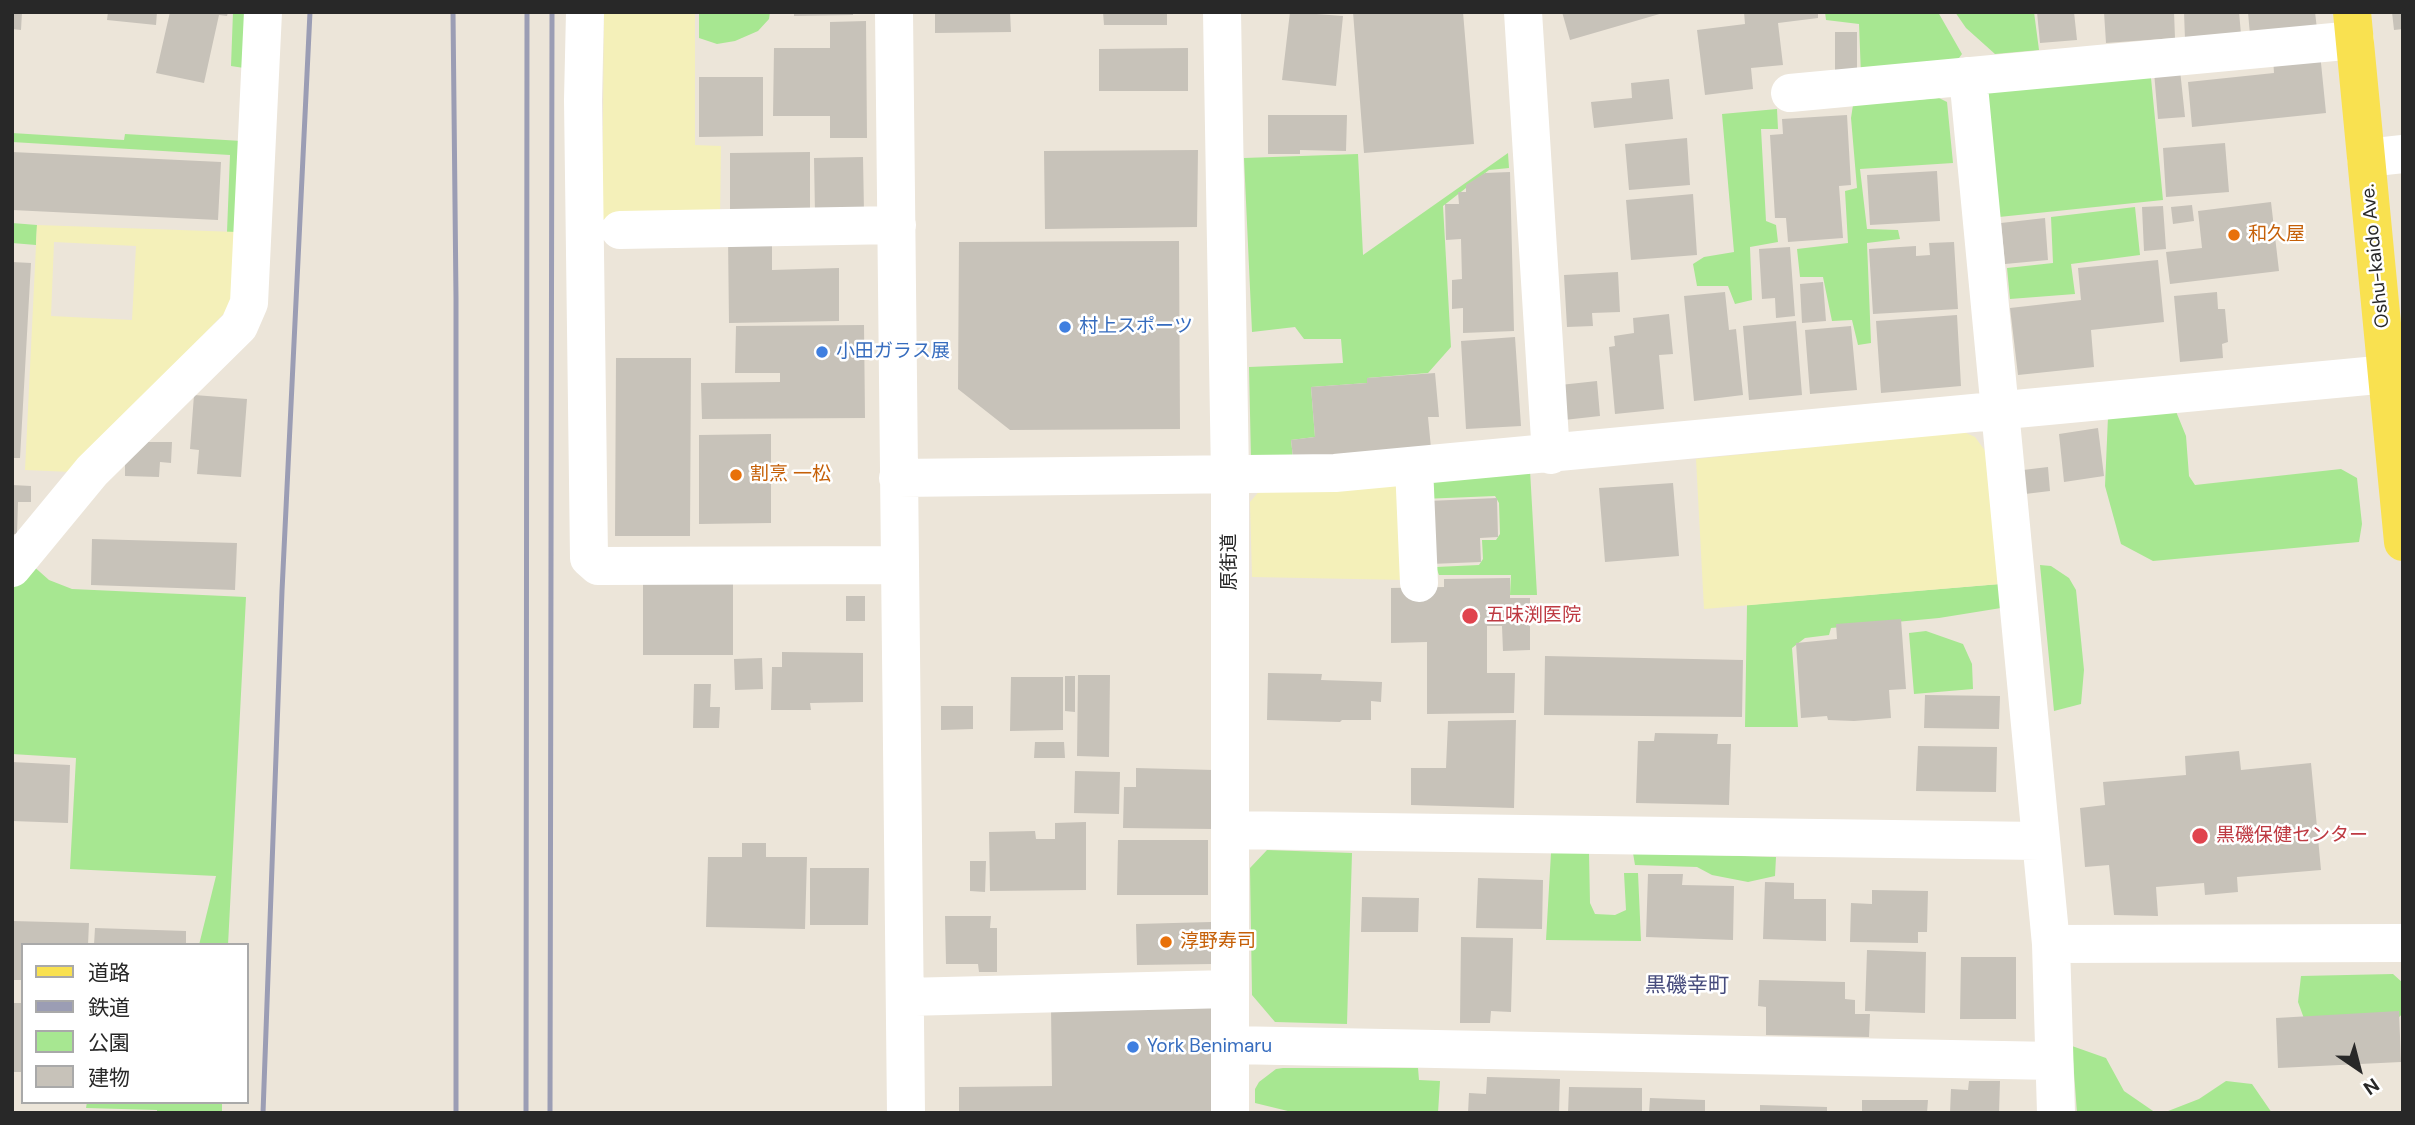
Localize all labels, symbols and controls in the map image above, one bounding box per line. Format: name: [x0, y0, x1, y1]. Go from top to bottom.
street label: Oshu-kaido Ave.: [2357, 183, 2395, 329]
place label: 和久屋: [2248, 224, 2305, 246]
marker: 和久屋: [2226, 227, 2242, 243]
place label: 村上スポーツ: [1079, 316, 1193, 338]
marker: 村上スポーツ: [1057, 319, 1073, 335]
place label: 小田ガラス展: [836, 341, 950, 363]
marker: 小田ガラス展: [814, 344, 830, 360]
place label: 割烹 一松: [750, 464, 831, 486]
marker: 割烹 一松: [728, 467, 744, 483]
street label: 原街道: [1219, 534, 1241, 590]
place label: 五味渕医院: [1486, 605, 1581, 627]
marker: 五味渕医院: [1460, 606, 1480, 626]
place label: 黒磯保健センター: [2216, 825, 2368, 847]
marker: 黒磯保健センター: [2190, 826, 2210, 846]
place label: 淳野寿司: [1180, 931, 1256, 953]
marker: 淳野寿司: [1158, 934, 1174, 950]
legend: [21, 943, 248, 1104]
text: 道路: [88, 959, 130, 987]
district label: 黒磯幸町: [1645, 973, 1729, 999]
text: 鉄道: [88, 994, 130, 1022]
text: 公園: [88, 1029, 130, 1057]
north arrow: [2324, 1034, 2394, 1104]
place label: York Benimaru: [1147, 1036, 1272, 1058]
marker: York Benimaru: [1125, 1039, 1141, 1055]
text: 建物: [88, 1064, 130, 1092]
text: N: [2358, 1072, 2384, 1101]

